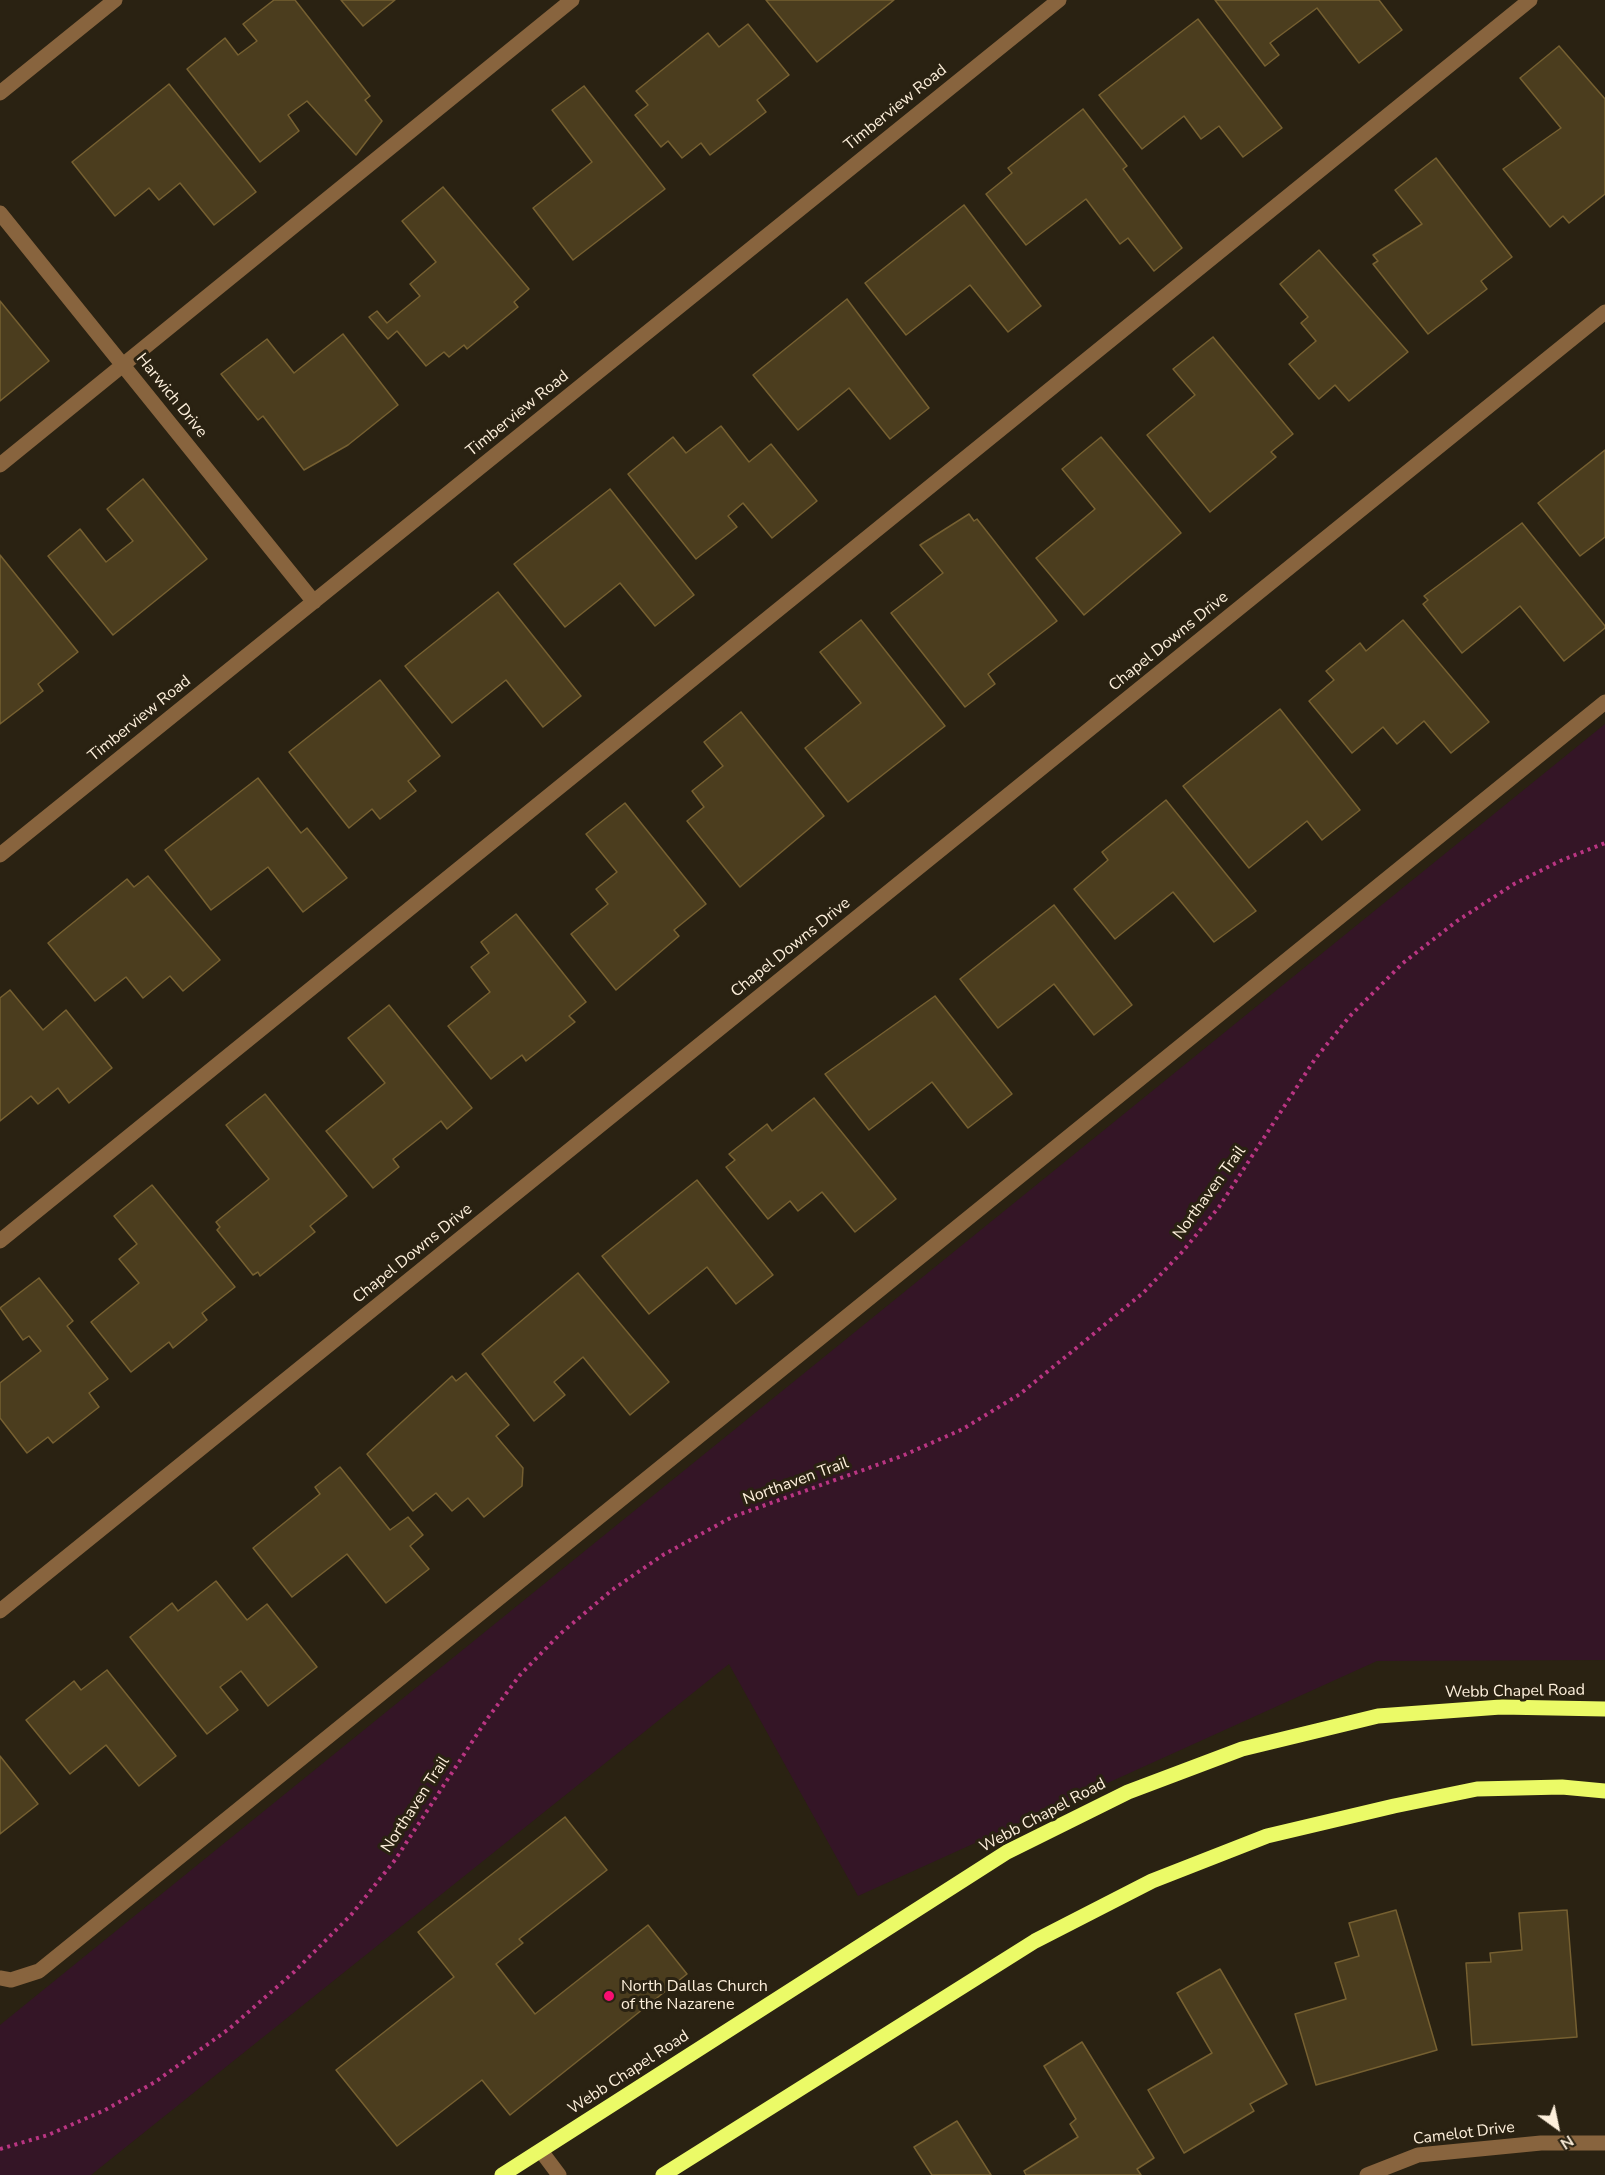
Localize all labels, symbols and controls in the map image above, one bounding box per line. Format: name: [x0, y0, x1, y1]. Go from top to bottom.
street label: Timberview Road: [841, 61, 951, 155]
street label: Harwich Drive: [131, 350, 211, 442]
street label: Timberview Road: [463, 367, 573, 461]
street label: Chapel Downs Drive: [1105, 588, 1233, 696]
street label: Timberview Road: [85, 672, 195, 766]
street label: Chapel Downs Drive: [727, 894, 855, 1002]
street label: Northaven Trail: [1170, 1143, 1250, 1243]
street label: Chapel Downs Drive: [349, 1200, 477, 1308]
street label: Northaven Trail: [741, 1454, 851, 1510]
street label: Webb Chapel Road: [1445, 1681, 1585, 1703]
street label: Northaven Trail: [378, 1753, 454, 1857]
street label: Webb Chapel Road: [977, 1775, 1109, 1857]
place label: North Dallas Church of the Nazarene: [621, 1977, 768, 2015]
marker: North Dallas Church of the Nazarene: [602, 1989, 616, 2003]
street label: Webb Chapel Road: [565, 2027, 693, 2119]
north arrow: [1527, 2097, 1587, 2157]
street label: Camelot Drive: [1412, 2118, 1516, 2150]
text: N: [1556, 2130, 1578, 2155]

